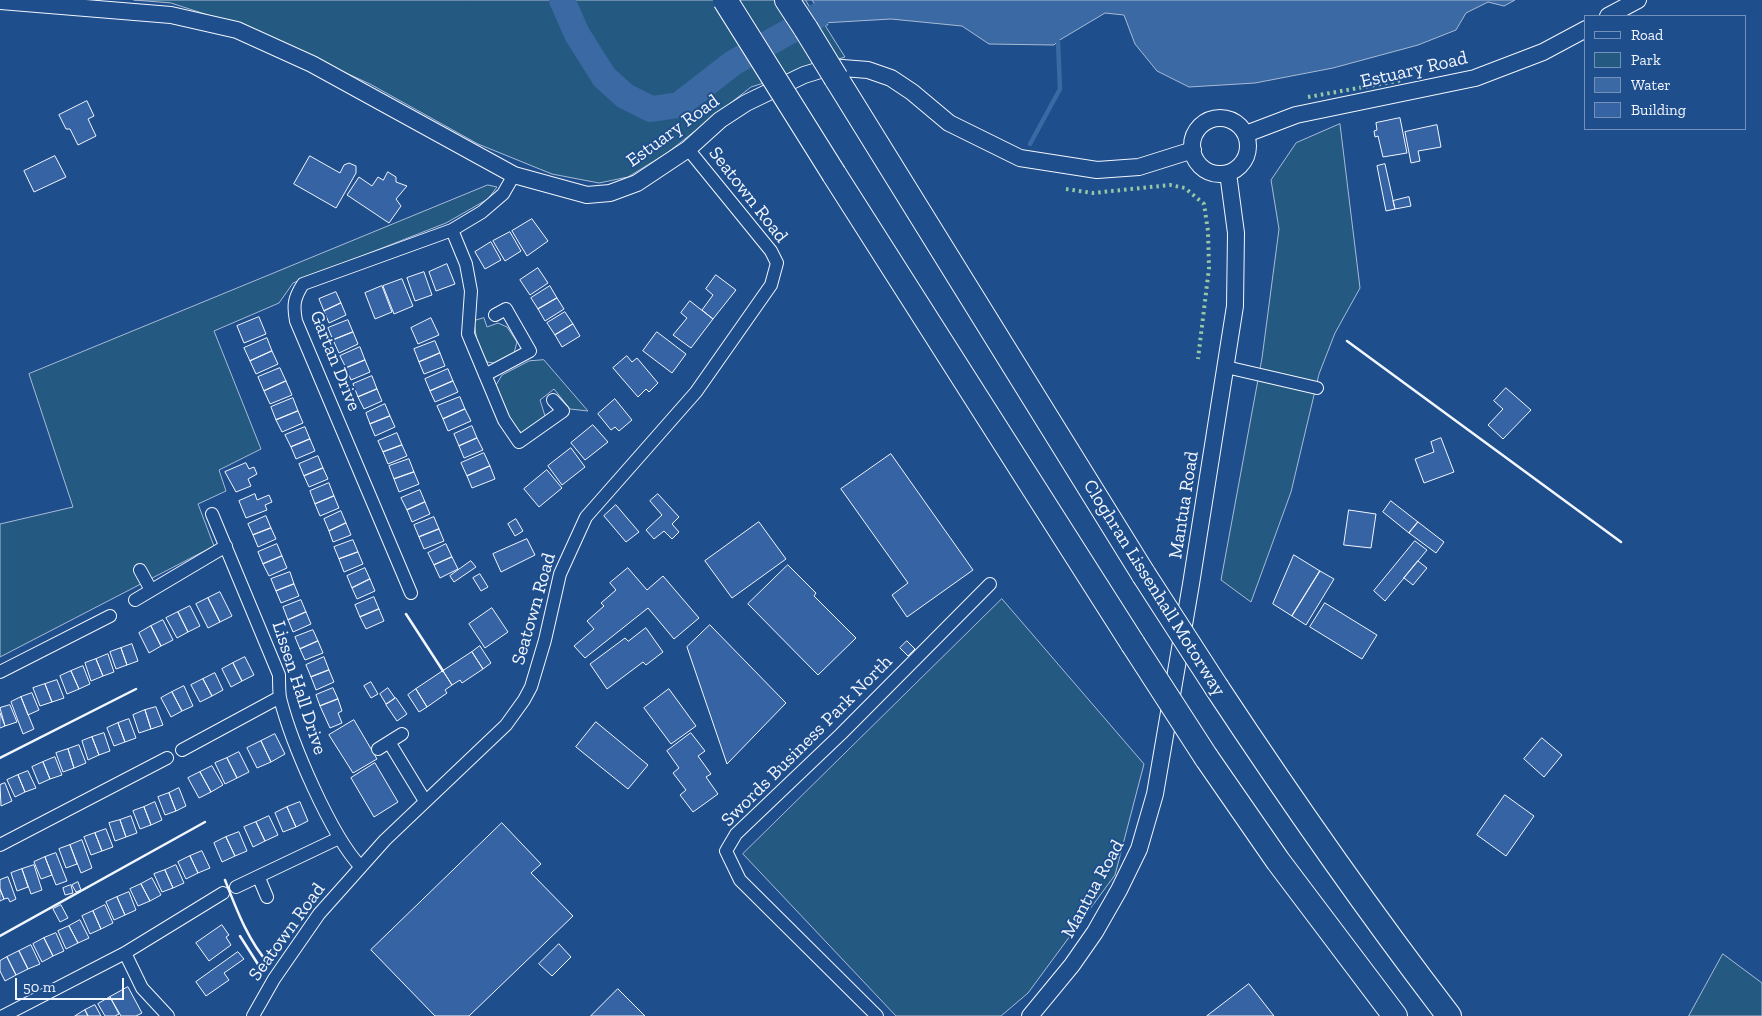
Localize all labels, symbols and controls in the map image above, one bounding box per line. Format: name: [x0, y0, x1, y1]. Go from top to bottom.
legend: [1584, 15, 1747, 130]
text: Road: [1631, 26, 1663, 44]
street label: Estuary Road: [1358, 47, 1470, 93]
text: Park: [1631, 51, 1661, 69]
text: Water: [1631, 76, 1671, 94]
street label: Estuary Road: [622, 90, 724, 172]
text: Building: [1631, 101, 1686, 119]
street label: Seatown Road: [703, 142, 793, 248]
street label: Gartan Drive: [304, 307, 366, 415]
street label: Mantua Road: [1164, 450, 1204, 560]
street label: Cloghran Lissenhall Motorway: [1078, 476, 1230, 700]
street label: Seatown Road: [507, 550, 561, 668]
street label: Lissen Hall Drive: [267, 618, 331, 758]
street label: Swords Business Park North: [717, 651, 897, 831]
street label: Mantua Road: [1057, 836, 1129, 942]
street label: Seatown Road: [244, 879, 330, 985]
scale bar: [18, 968, 126, 1000]
text: 50 m: [23, 978, 56, 996]

